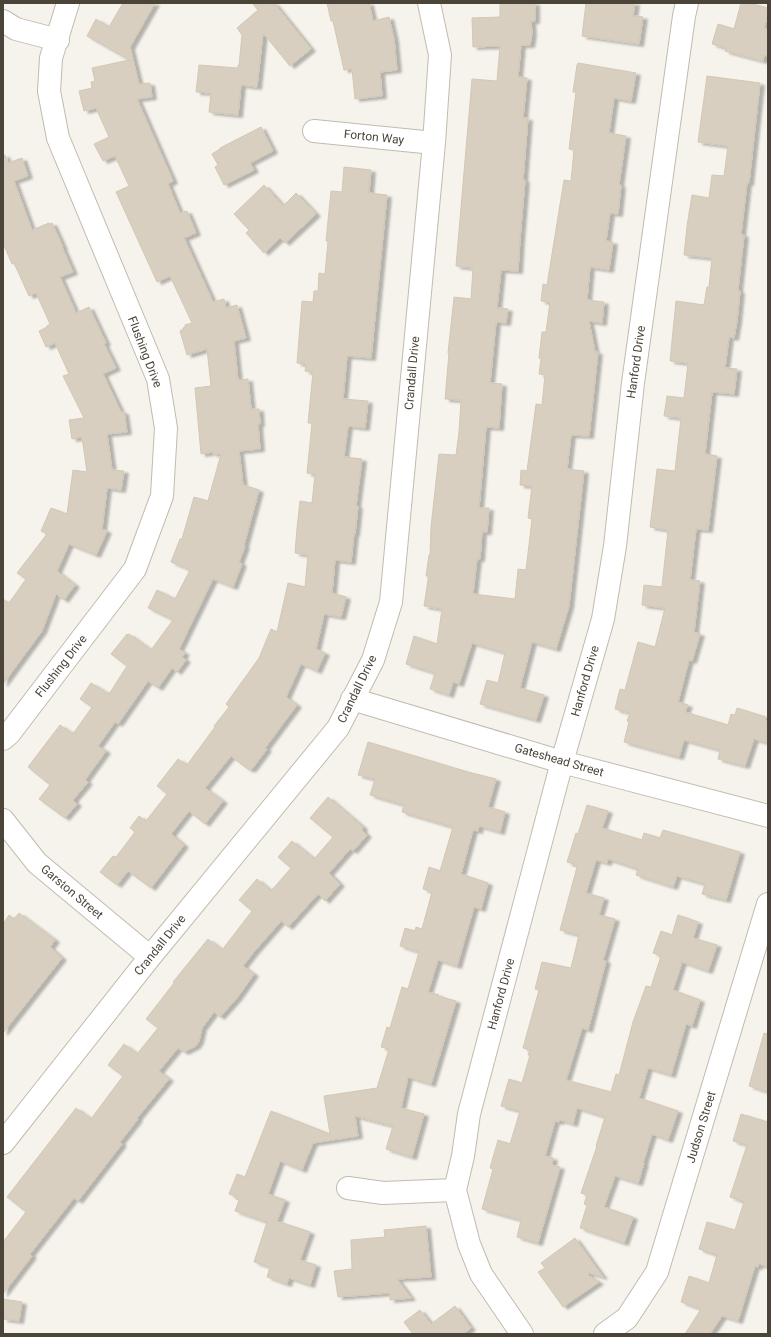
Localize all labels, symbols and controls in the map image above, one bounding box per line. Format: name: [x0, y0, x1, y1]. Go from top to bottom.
street label: Forton Way: [343, 127, 405, 147]
street label: Flushing Drive: [125, 314, 165, 390]
street label: Hanford Drive: [624, 325, 648, 399]
street label: Crandall Drive: [402, 336, 422, 410]
street label: Flushing Drive: [32, 632, 90, 700]
street label: Hanford Drive: [568, 644, 602, 718]
street label: Crandall Drive: [335, 653, 379, 725]
street label: Gateshead Street: [513, 741, 605, 779]
street label: Garston Street: [38, 862, 106, 922]
street label: Crandall Drive: [131, 912, 189, 978]
street label: Hanford Drive: [485, 957, 517, 1031]
street label: Judson Street: [683, 1089, 719, 1165]

